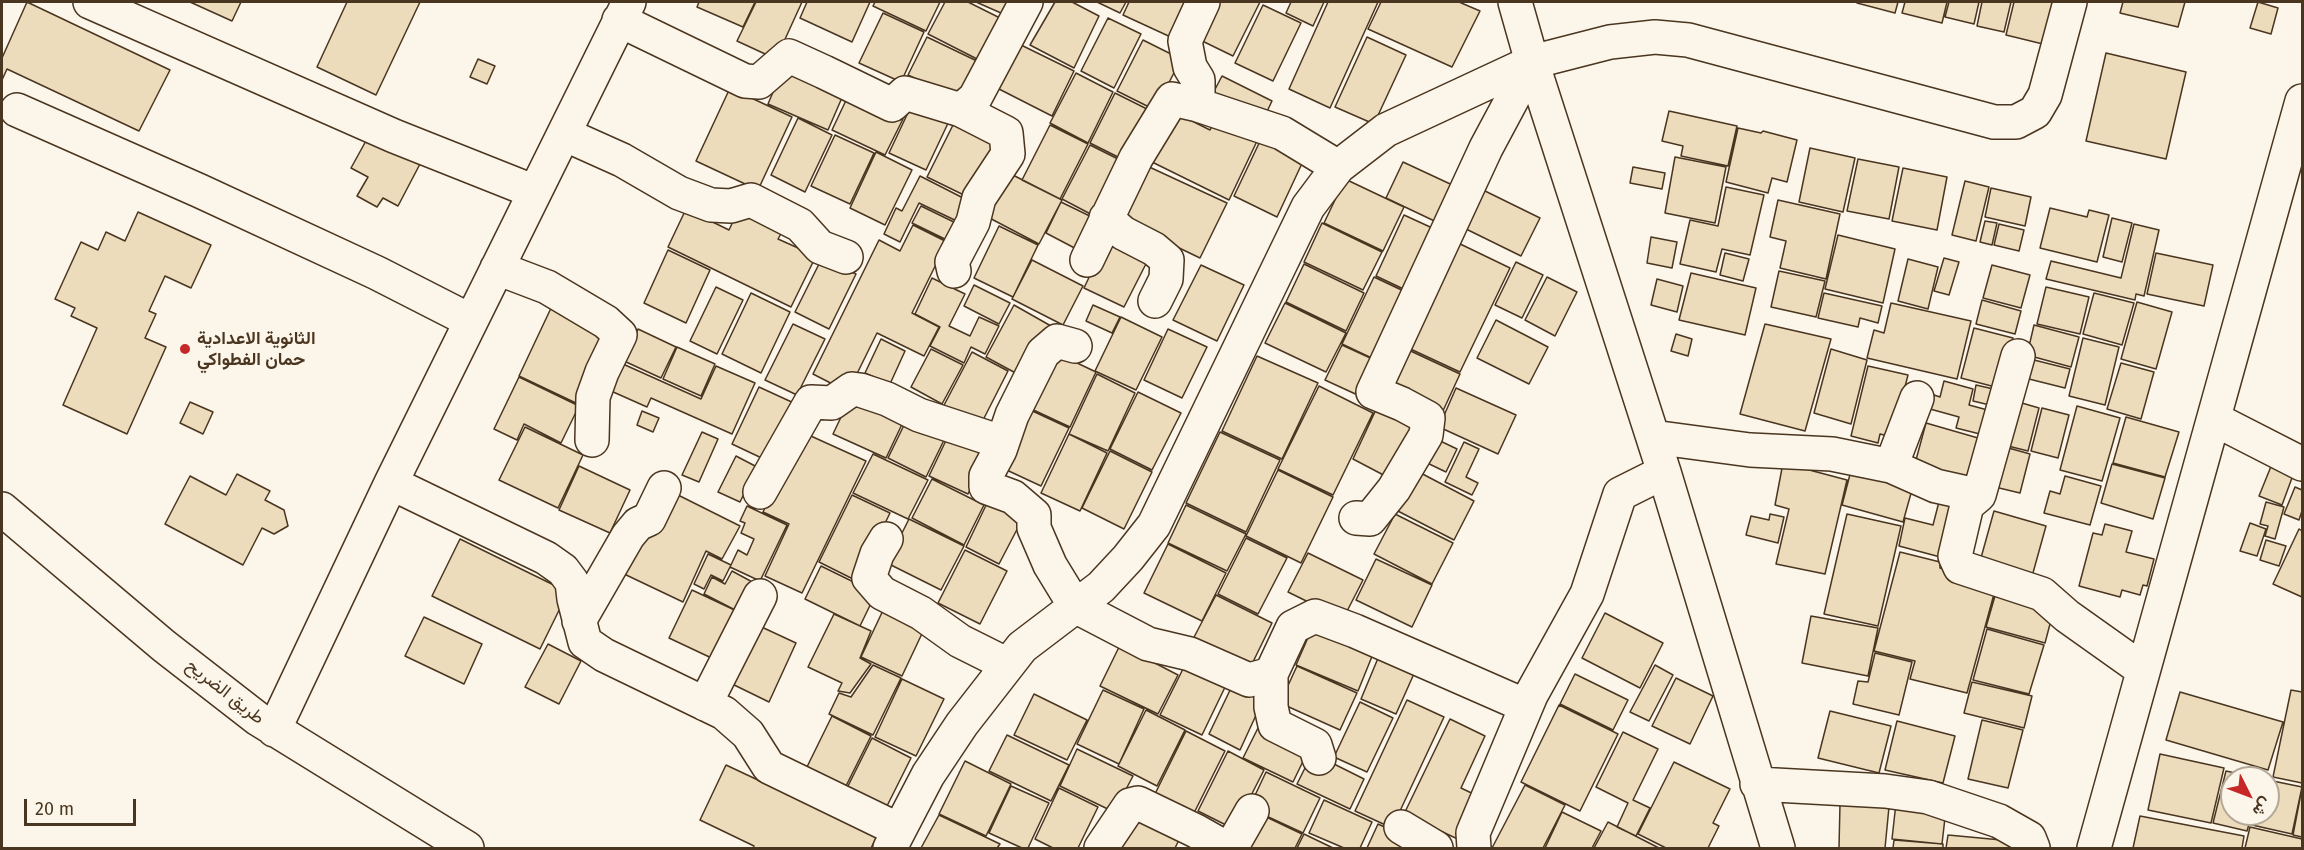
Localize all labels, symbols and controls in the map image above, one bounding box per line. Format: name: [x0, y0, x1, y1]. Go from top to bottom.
place label: الثانوية الاعدادية حمان الفطواكي: [197, 328, 316, 370]
marker: الثانوية الاعدادية حمان الفطواكي: [178, 342, 192, 356]
street label: طريق الضريح: [181, 655, 269, 729]
north arrow: [2220, 766, 2280, 826]
scale bar: [27, 787, 140, 825]
text: ش: [2249, 794, 2276, 821]
text: 20 m: [35, 798, 74, 820]

